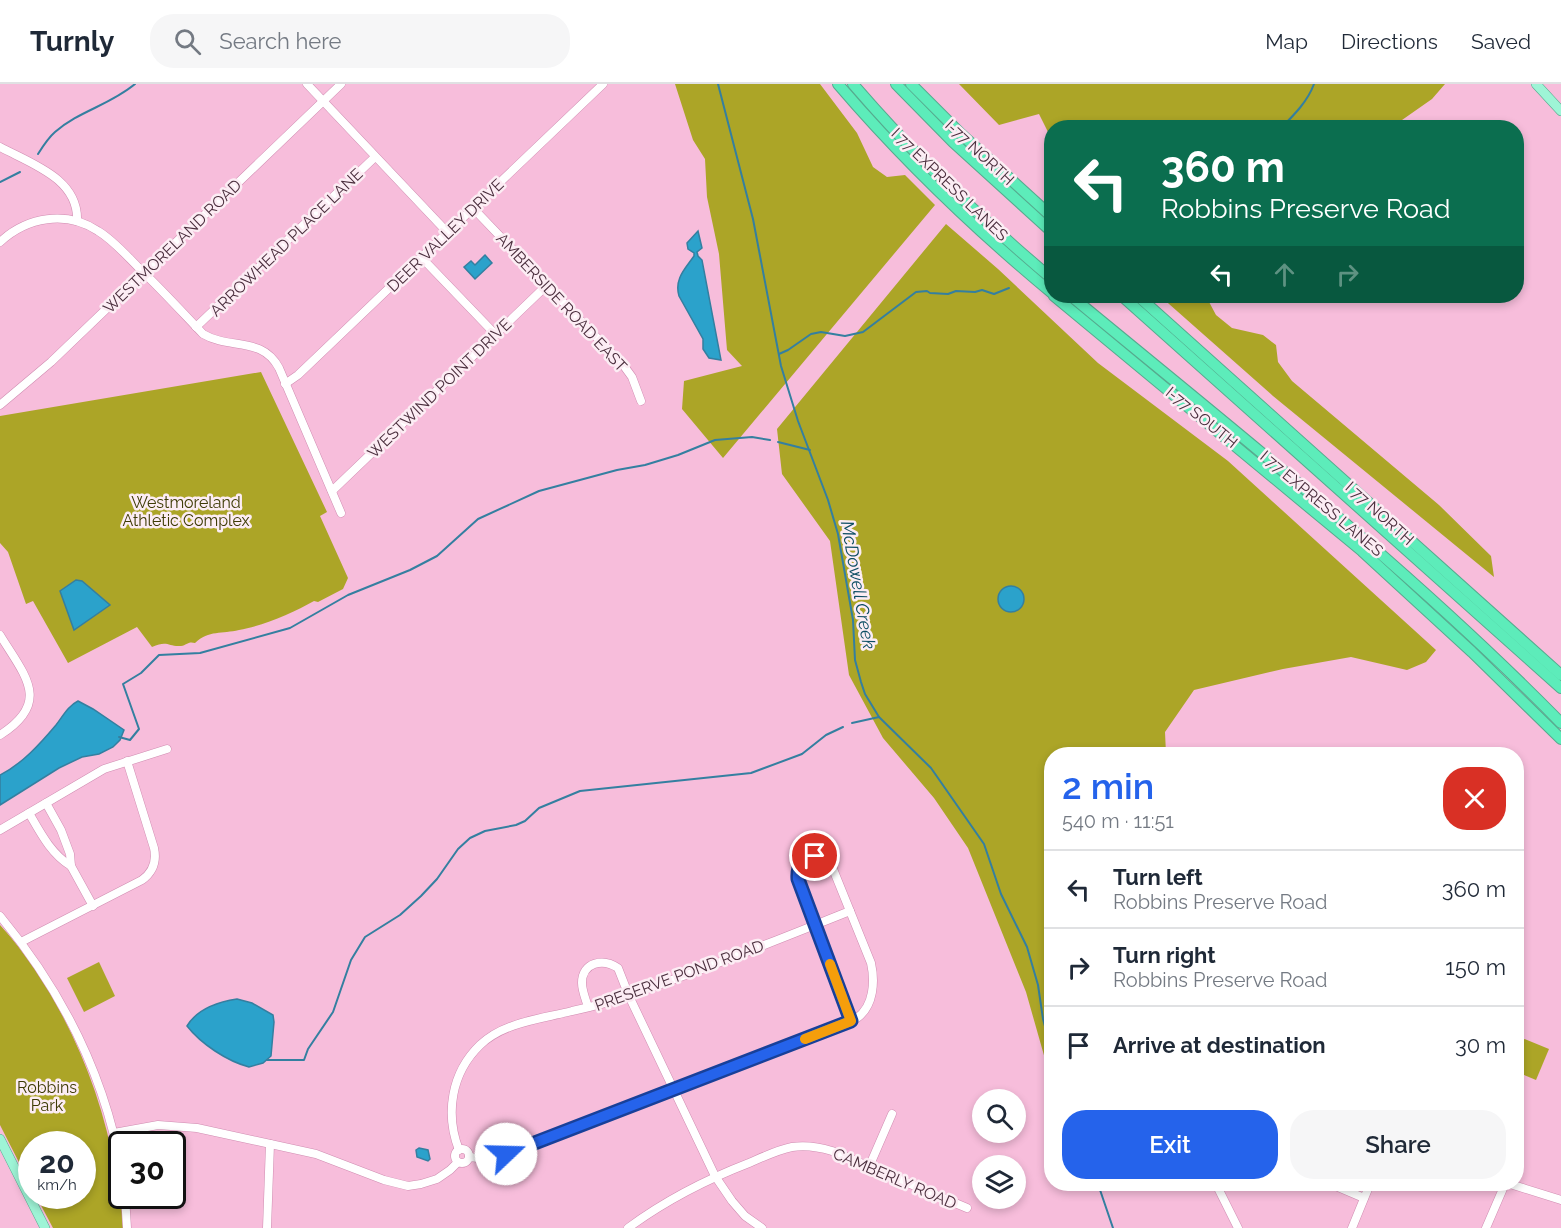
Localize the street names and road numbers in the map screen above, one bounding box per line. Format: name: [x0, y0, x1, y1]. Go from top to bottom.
street label: I-77 NORTH: [941, 116, 1018, 189]
street label: I 77 EXPRESS LANES: [887, 124, 1012, 245]
street label: ARROWHEAD PLACE LANE: [206, 164, 367, 320]
street label: WESTMORELAND ROAD: [99, 175, 245, 317]
street label: DEER VALLEY DRIVE: [383, 175, 508, 296]
street label: AMBERSIDE ROAD EAST: [492, 229, 631, 376]
street label: WESTWIND POINT DRIVE: [363, 314, 515, 462]
street label: I-77 SOUTH: [1162, 383, 1241, 452]
street label: I 77 EXPRESS LANES: [1256, 446, 1387, 561]
street label: I 77 NORTH: [1342, 478, 1418, 549]
street label: PRESERVE POND ROAD: [592, 936, 766, 1015]
street label: CAMBERLY ROAD: [830, 1144, 959, 1213]

